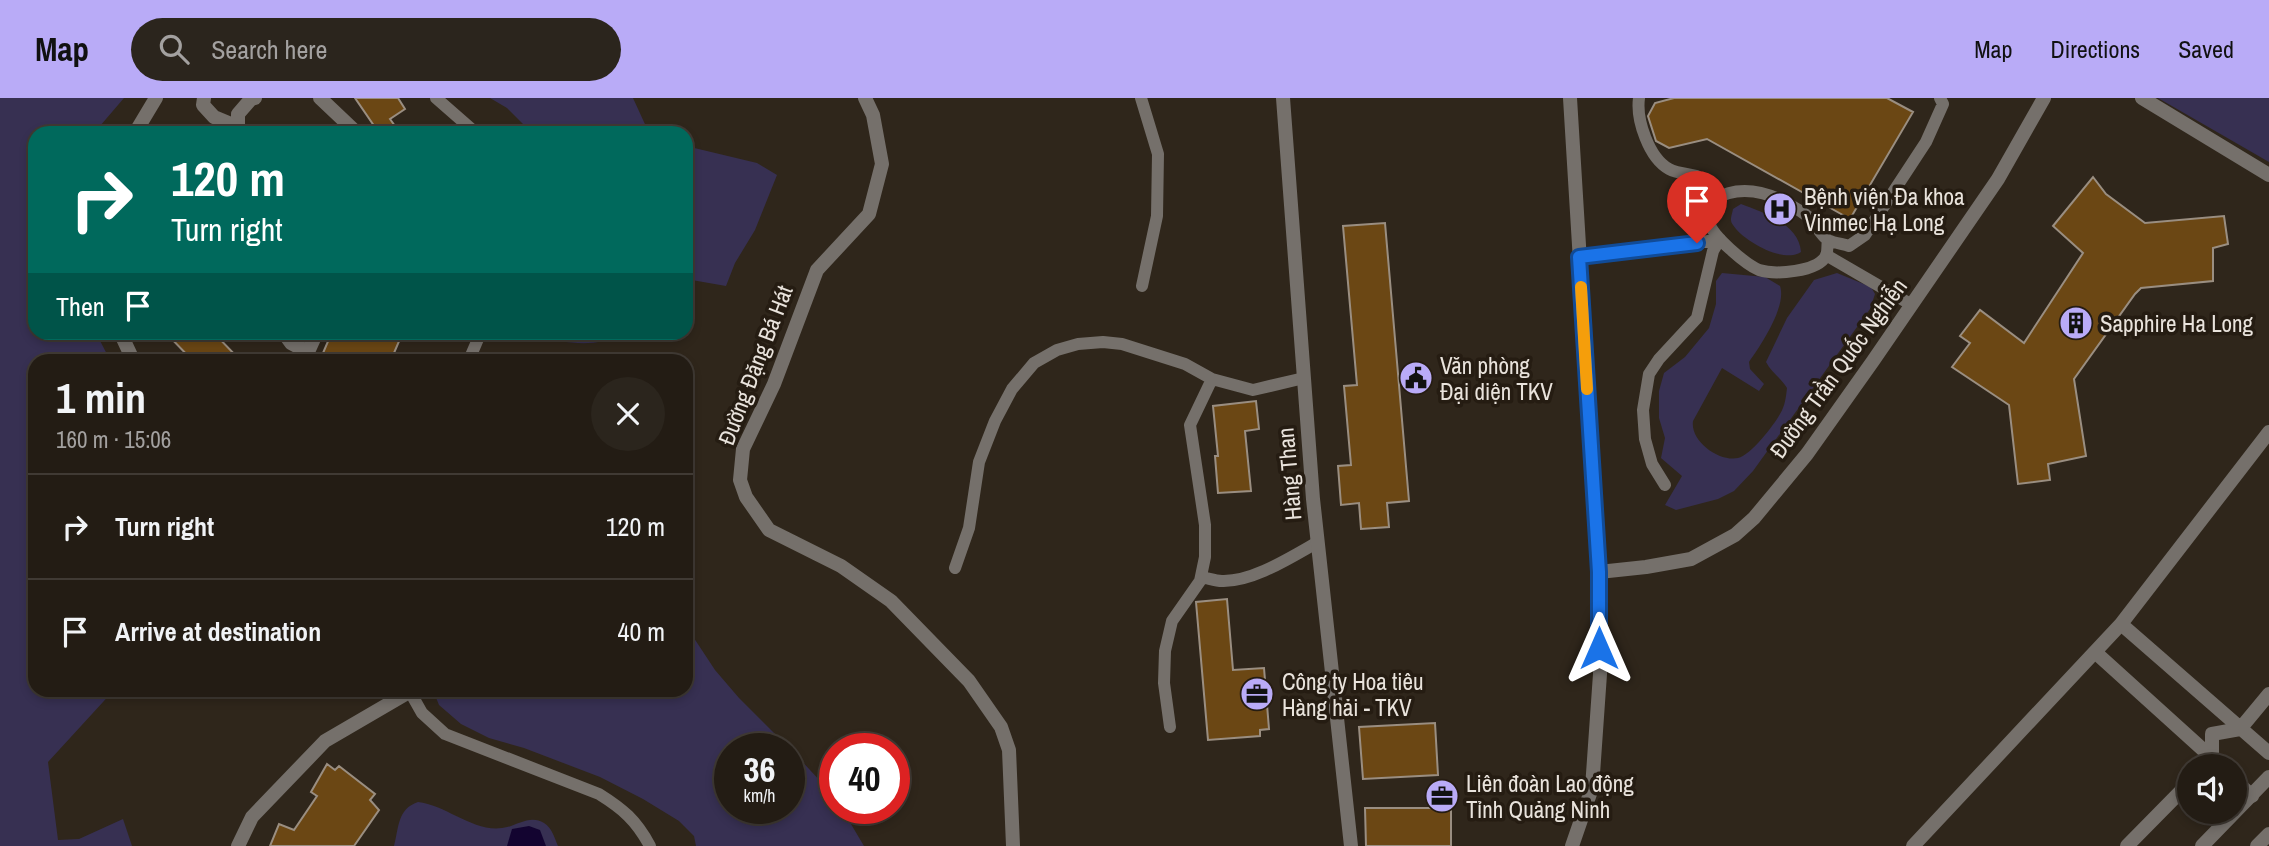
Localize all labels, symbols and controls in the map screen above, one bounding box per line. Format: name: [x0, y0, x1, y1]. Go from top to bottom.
search box: [131, 18, 621, 81]
text: Map: [35, 27, 89, 71]
icon: search: [155, 30, 193, 68]
text: Search here: [211, 32, 327, 67]
text: Map: [1974, 33, 2012, 65]
text: Directions: [2050, 33, 2140, 65]
text: Saved: [2178, 33, 2234, 65]
text: 120 m: [171, 145, 285, 211]
icon: right: [56, 154, 147, 245]
pin: [1667, 171, 1727, 243]
place label: Bệnh viện Đa khoa Vinmec Hạ Long: [1804, 181, 1965, 238]
icon: arrive: [1678, 182, 1716, 220]
hospital icon: Bệnh viện Đa khoa Vinmec Hạ Long: [1761, 190, 1799, 228]
text: Turn right: [171, 208, 283, 251]
street label: Đường Trần Quốc Nghiễn: [1762, 272, 1914, 464]
street label: Đường Đặng Bá Hát: [710, 281, 800, 449]
icon: arrive: [119, 287, 157, 325]
text: Then: [56, 289, 105, 324]
building icon: Sapphire Ha Long: [2057, 304, 2095, 342]
place label: Sapphire Ha Long: [2100, 308, 2254, 339]
place label: Văn phòng Đại diện TKV: [1440, 350, 1553, 407]
public building icon: Văn phòng Đại diện TKV: [1397, 359, 1435, 397]
text: 1 min: [56, 370, 146, 426]
button: close: [591, 377, 665, 451]
text: 160 m · 15:06: [56, 424, 171, 455]
street label: Hàng Than: [1270, 426, 1308, 522]
icon: right: [56, 508, 94, 546]
text: Turn right: [115, 509, 214, 544]
text: 120 m: [606, 509, 665, 544]
position arrow: [1562, 611, 1636, 685]
icon: arrive: [56, 613, 94, 651]
text: Arrive at destination: [115, 614, 321, 649]
text: 40 m: [618, 614, 665, 649]
place label: Công ty Hoa tiêu Hàng hải - TKV: [1282, 666, 1424, 723]
office icon: Công ty Hoa tiêu Hàng hải - TKV: [1238, 675, 1276, 713]
speed limit sign: 40: [819, 733, 910, 824]
text: 36: [744, 746, 775, 793]
map controls: [2177, 754, 2247, 824]
button: sound: [2177, 754, 2247, 824]
place label: Liên đoàn Lao động Tỉnh Quảng Ninh: [1466, 768, 1634, 825]
office icon: Liên đoàn Lao động Tỉnh Quảng Ninh: [1423, 777, 1461, 815]
text: km/h: [744, 783, 776, 808]

